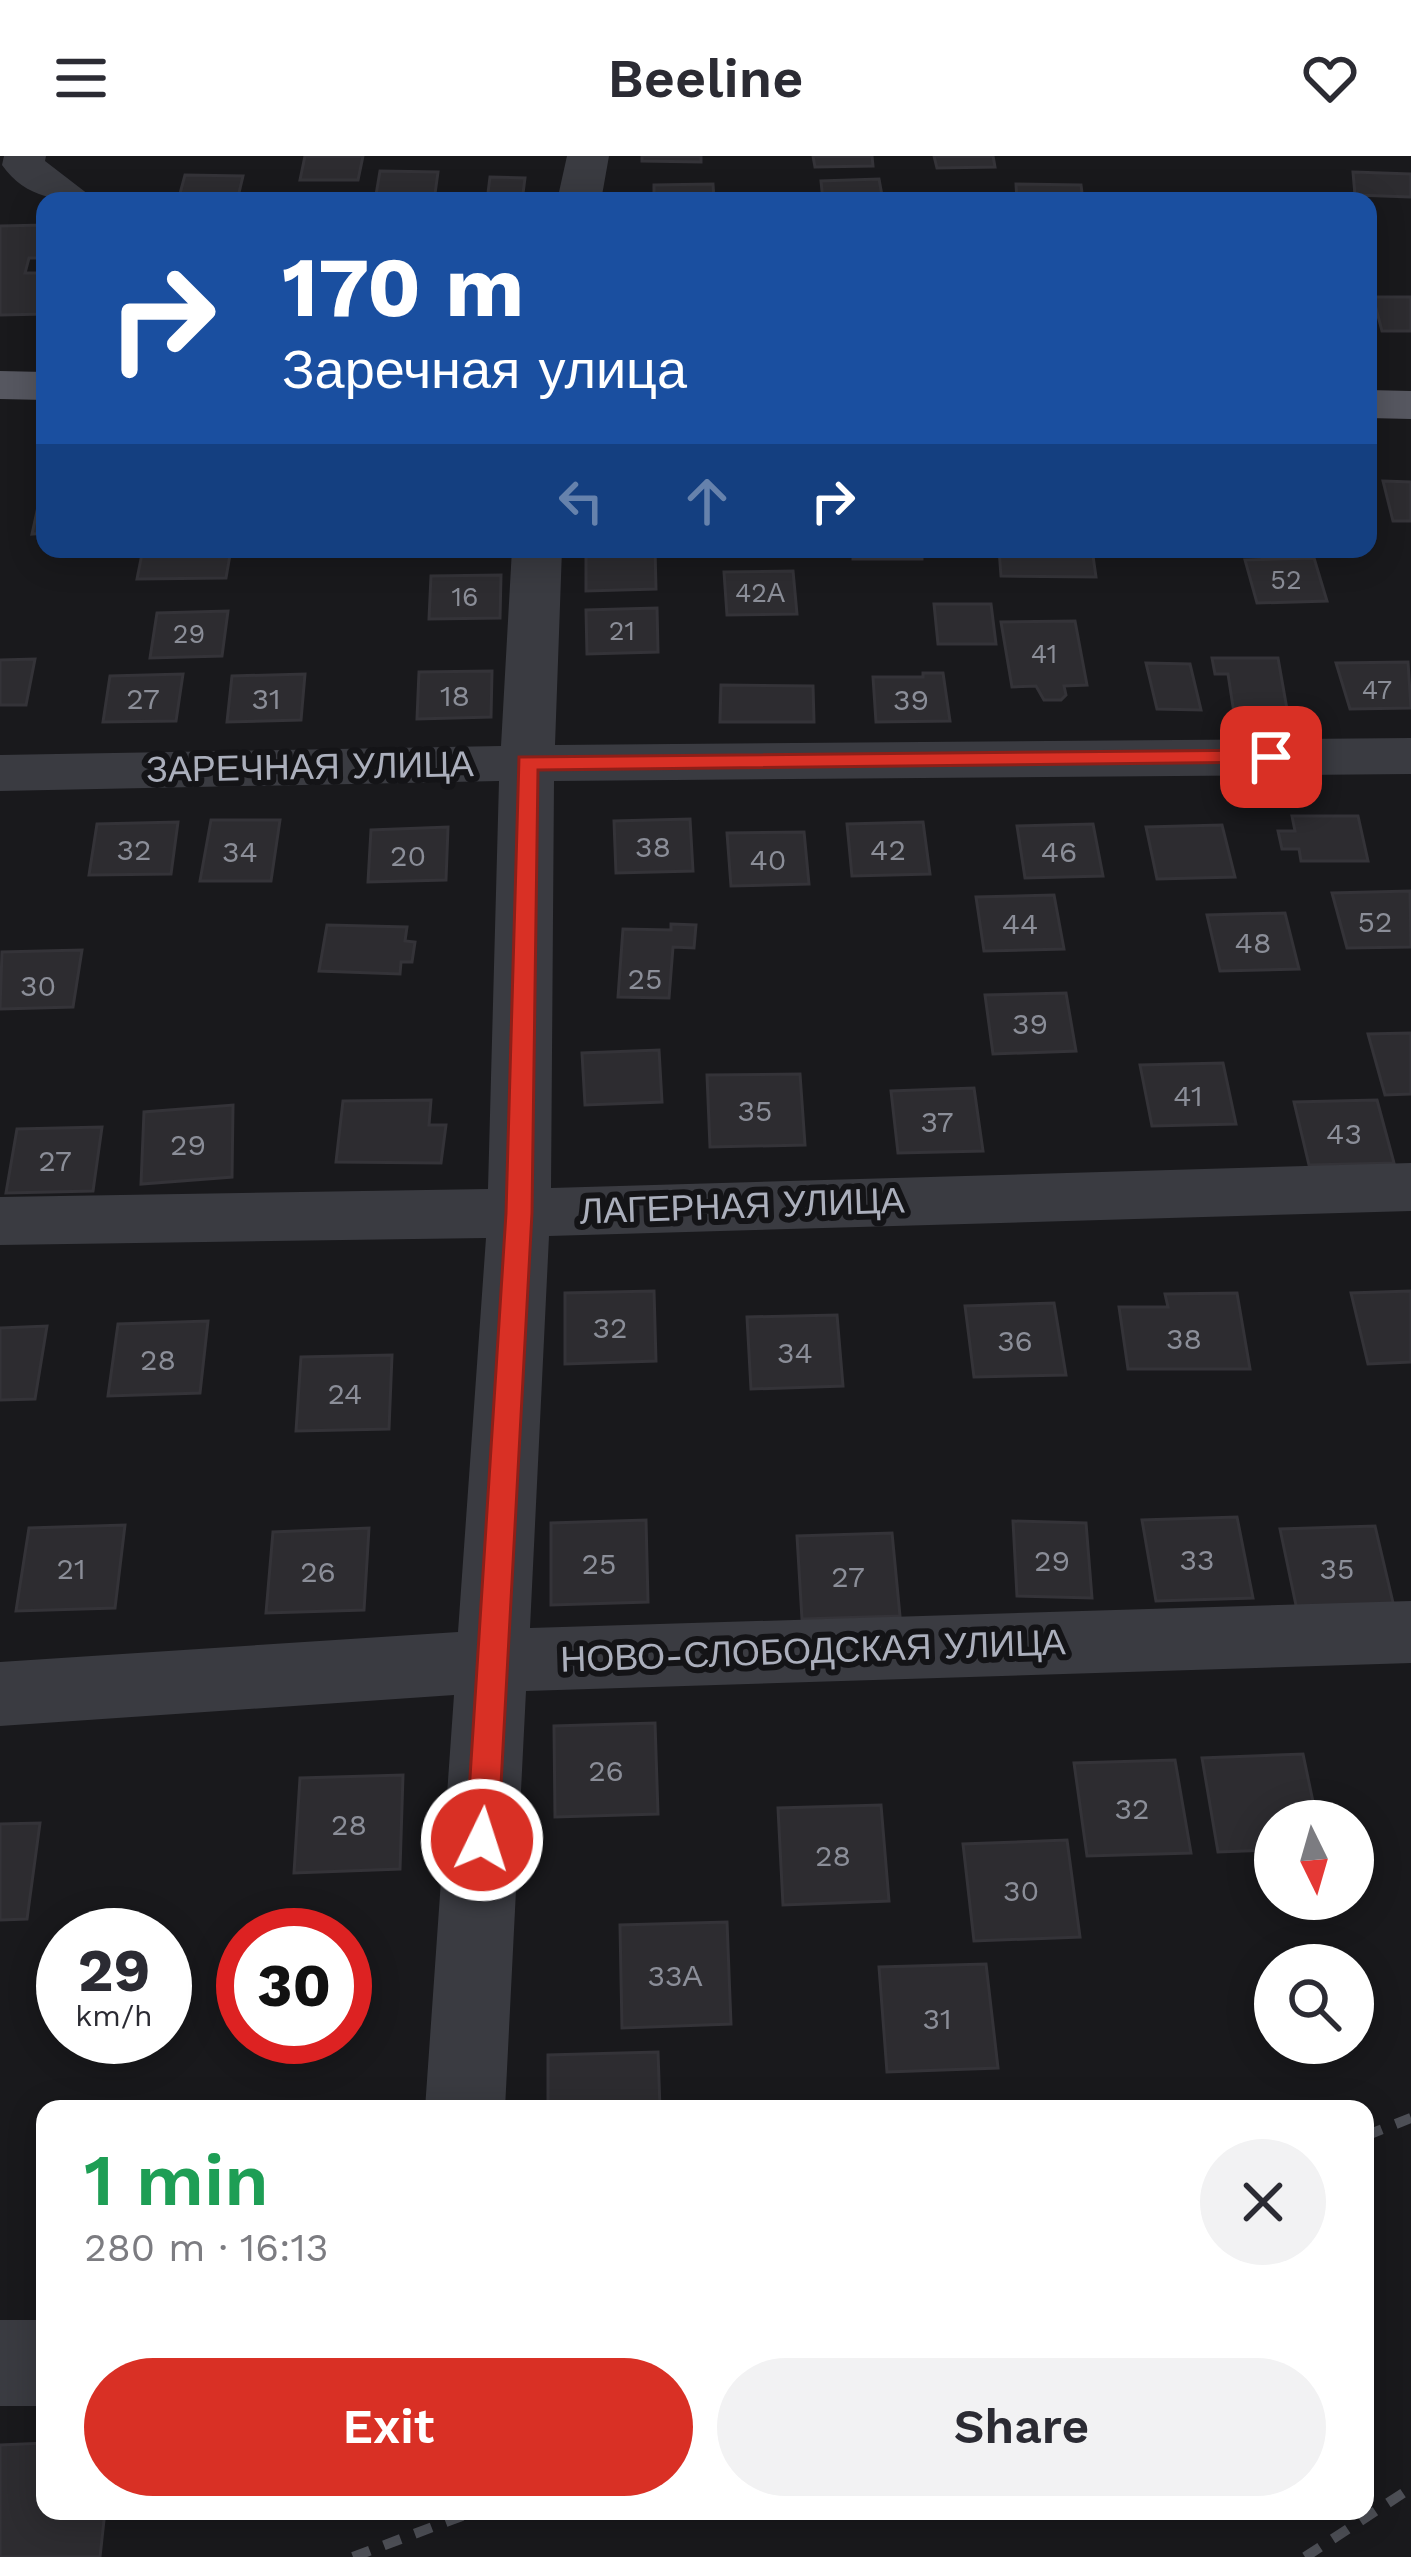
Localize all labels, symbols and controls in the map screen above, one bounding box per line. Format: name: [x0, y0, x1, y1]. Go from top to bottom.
icon: menu: [48, 45, 114, 111]
icon: heart: [1297, 45, 1363, 111]
text: Beeline: [608, 47, 803, 110]
text: 170 m: [282, 238, 524, 336]
icon: right: [84, 240, 240, 396]
text: Заречная улица: [282, 338, 687, 401]
icon: left: [548, 468, 614, 534]
icon: ahead: [674, 468, 740, 534]
icon: right: [800, 468, 866, 534]
house number: 52: [1270, 564, 1302, 596]
house number: 42А: [735, 577, 785, 609]
house number: 16: [452, 581, 478, 613]
house number: 21: [609, 615, 635, 647]
house number: 29: [173, 618, 205, 650]
house number: 41: [1031, 638, 1057, 670]
house number: 47: [1362, 674, 1392, 706]
house number: 18: [440, 678, 470, 713]
house number: 27: [126, 681, 160, 716]
house number: 31: [251, 681, 281, 716]
house number: 39: [893, 682, 929, 717]
pin: [1220, 706, 1322, 808]
icon: arrive: [1238, 724, 1304, 790]
street label: ЗАРЕЧНАЯ УЛИЦА: [146, 743, 474, 791]
house number: 38: [635, 829, 671, 864]
house number: 32: [117, 832, 151, 867]
house number: 42: [870, 832, 906, 867]
house number: 34: [222, 834, 258, 869]
house number: 46: [1041, 834, 1077, 869]
house number: 20: [390, 838, 426, 873]
house number: 40: [750, 842, 787, 877]
house number: 52: [1358, 904, 1392, 939]
house number: 44: [1002, 906, 1038, 941]
house number: 48: [1235, 925, 1271, 960]
house number: 25: [628, 961, 662, 996]
house number: 30: [20, 968, 56, 1003]
house number: 39: [1012, 1006, 1048, 1041]
house number: 41: [1173, 1078, 1203, 1113]
house number: 35: [738, 1093, 772, 1128]
house number: 37: [920, 1104, 954, 1139]
house number: 43: [1326, 1116, 1362, 1151]
house number: 29: [170, 1127, 206, 1162]
house number: 27: [38, 1143, 72, 1178]
street label: ЛАГЕРНАЯ УЛИЦА: [579, 1179, 905, 1233]
house number: 32: [593, 1310, 627, 1345]
house number: 38: [1166, 1321, 1202, 1356]
house number: 36: [997, 1323, 1033, 1358]
house number: 34: [777, 1335, 813, 1370]
house number: 28: [140, 1342, 176, 1377]
house number: 24: [328, 1376, 362, 1411]
house number: 33: [1180, 1542, 1214, 1577]
house number: 29: [1034, 1543, 1070, 1578]
house number: 25: [582, 1546, 616, 1581]
house number: 21: [56, 1551, 86, 1586]
house number: 35: [1320, 1551, 1354, 1586]
house number: 26: [300, 1554, 336, 1589]
house number: 27: [831, 1559, 865, 1594]
street label: НОВО-СЛОБОДСКАЯ УЛИЦА: [560, 1621, 1066, 1681]
house number: 26: [588, 1753, 624, 1788]
position arrow: [419, 1777, 545, 1903]
house number: 32: [1115, 1791, 1149, 1826]
north arrow: [1254, 1800, 1374, 1920]
map controls: [1254, 1800, 1374, 2064]
house number: 28: [331, 1807, 367, 1842]
house number: 28: [815, 1838, 851, 1873]
house number: 30: [1003, 1873, 1039, 1908]
speed limit sign: 30: [216, 1908, 372, 2064]
text: 29: [78, 1935, 150, 2006]
button: search: [1254, 1944, 1374, 2064]
house number: 33А: [648, 1958, 703, 1993]
text: km/h: [75, 1998, 153, 2033]
house number: 31: [922, 2001, 952, 2036]
text: 1 min: [84, 2138, 269, 2222]
button: close: [1200, 2139, 1326, 2265]
text: 280 m · 16:13: [84, 2225, 329, 2270]
button: Exit: [84, 2358, 693, 2496]
button: Share: [717, 2358, 1326, 2496]

